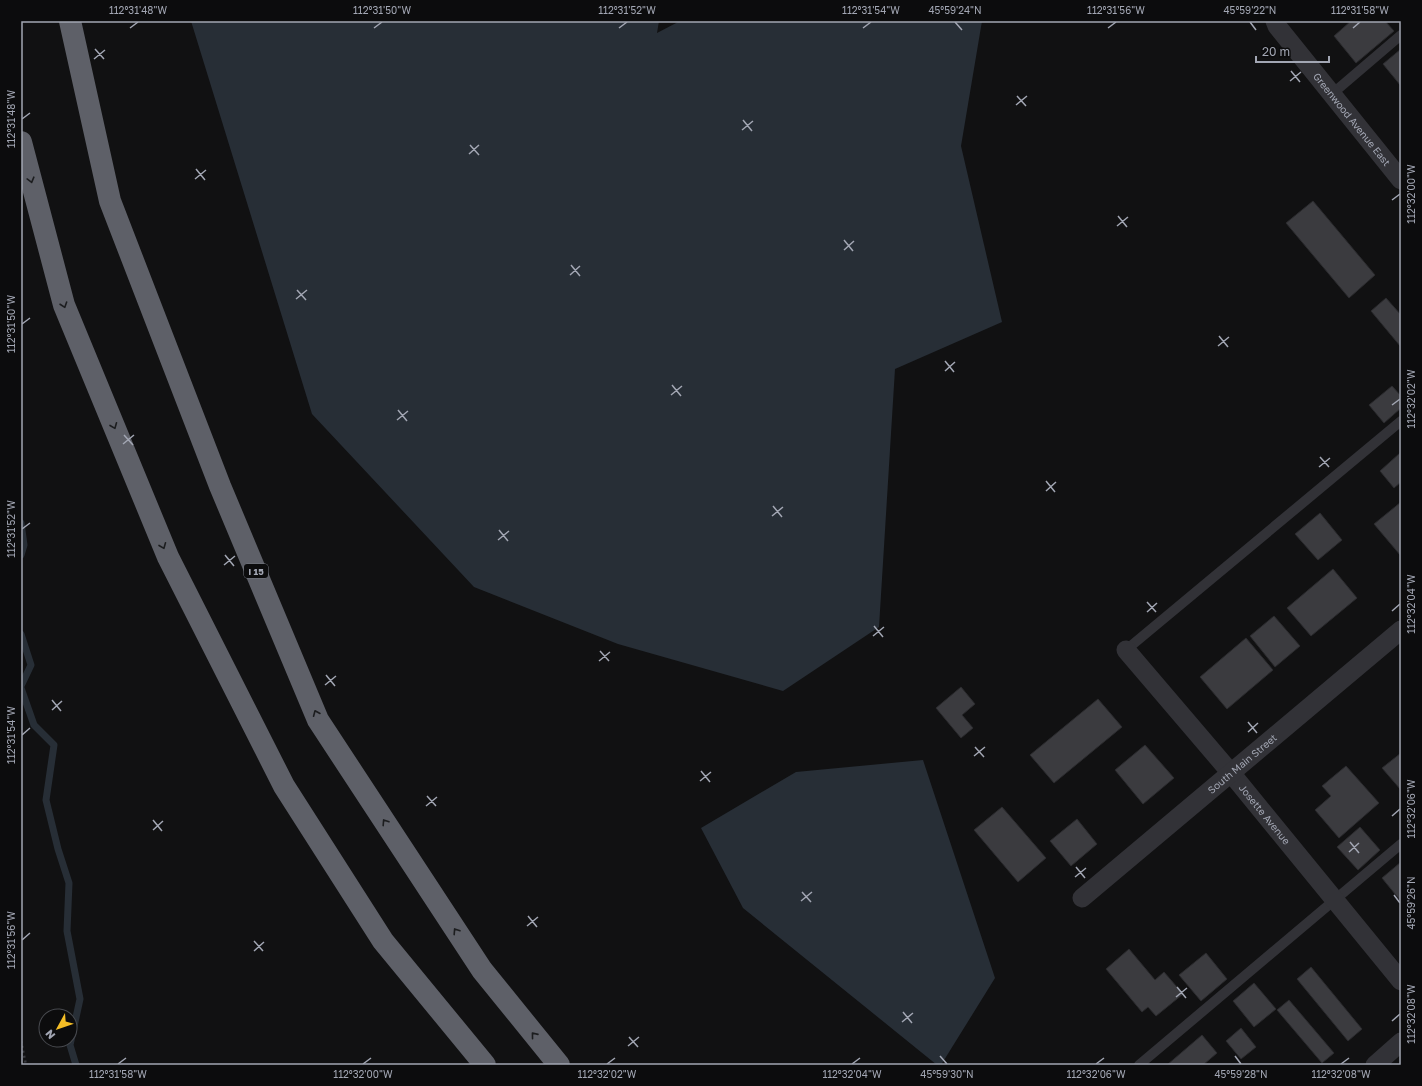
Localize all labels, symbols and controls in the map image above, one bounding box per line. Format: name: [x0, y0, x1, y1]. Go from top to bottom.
text: 112°31'48"W: [109, 4, 167, 16]
text: 112°31'50"W: [353, 4, 411, 16]
text: 112°31'52"W: [598, 4, 656, 16]
text: 112°31'54"W: [842, 4, 900, 16]
text: 45°59'24"N: [928, 4, 982, 16]
text: 112°31'56"W: [1087, 4, 1145, 16]
text: 45°59'22"N: [1224, 4, 1276, 16]
text: 112°31'58"W: [1331, 4, 1389, 16]
scale bar: [1256, 38, 1329, 64]
text: 20 m: [1262, 44, 1290, 59]
street label: Greenwood Avenue East: [1311, 70, 1393, 168]
text: 112°31'48"W: [5, 90, 17, 148]
text: 112°32'00"W: [1405, 164, 1417, 224]
one-way arrow: [26, 176, 35, 183]
text: 112°31'50"W: [5, 295, 17, 353]
one-way arrow: [60, 302, 68, 309]
text: 112°32'02"W: [1405, 369, 1417, 428]
one-way arrow: [109, 422, 117, 429]
text: 112°31'52"W: [5, 500, 17, 558]
one-way arrow: [158, 541, 166, 549]
road number: I 15: [244, 564, 268, 578]
text: 112°32'04"W: [1405, 574, 1417, 634]
text: 112°31'54"W: [5, 706, 17, 764]
one-way arrow: [312, 709, 320, 716]
street label: South Main Street: [1205, 731, 1279, 796]
text: 112°32'06"W: [1405, 779, 1417, 839]
street label: Josette Avenue: [1237, 782, 1293, 847]
one-way arrow: [382, 819, 390, 826]
text: 45°59'26"N: [1405, 876, 1417, 930]
text: 112°31'56"W: [5, 911, 17, 969]
one-way arrow: [453, 928, 461, 935]
text: 112°32'08"W: [1405, 984, 1417, 1044]
north arrow: [38, 1008, 78, 1048]
text: N: [42, 1027, 58, 1042]
one-way arrow: [532, 1032, 539, 1039]
text: 112°31'58"W: [89, 1068, 147, 1080]
text: 112°32'00"W: [333, 1068, 393, 1080]
text: 112°32'02"W: [578, 1068, 637, 1080]
text: 112°32'04"W: [822, 1068, 882, 1080]
text: 45°59'30"N: [920, 1068, 974, 1080]
text: 112°32'06"W: [1066, 1068, 1126, 1080]
text: 45°59'28"N: [1214, 1068, 1268, 1080]
text: 112°32'08"W: [1311, 1068, 1371, 1080]

